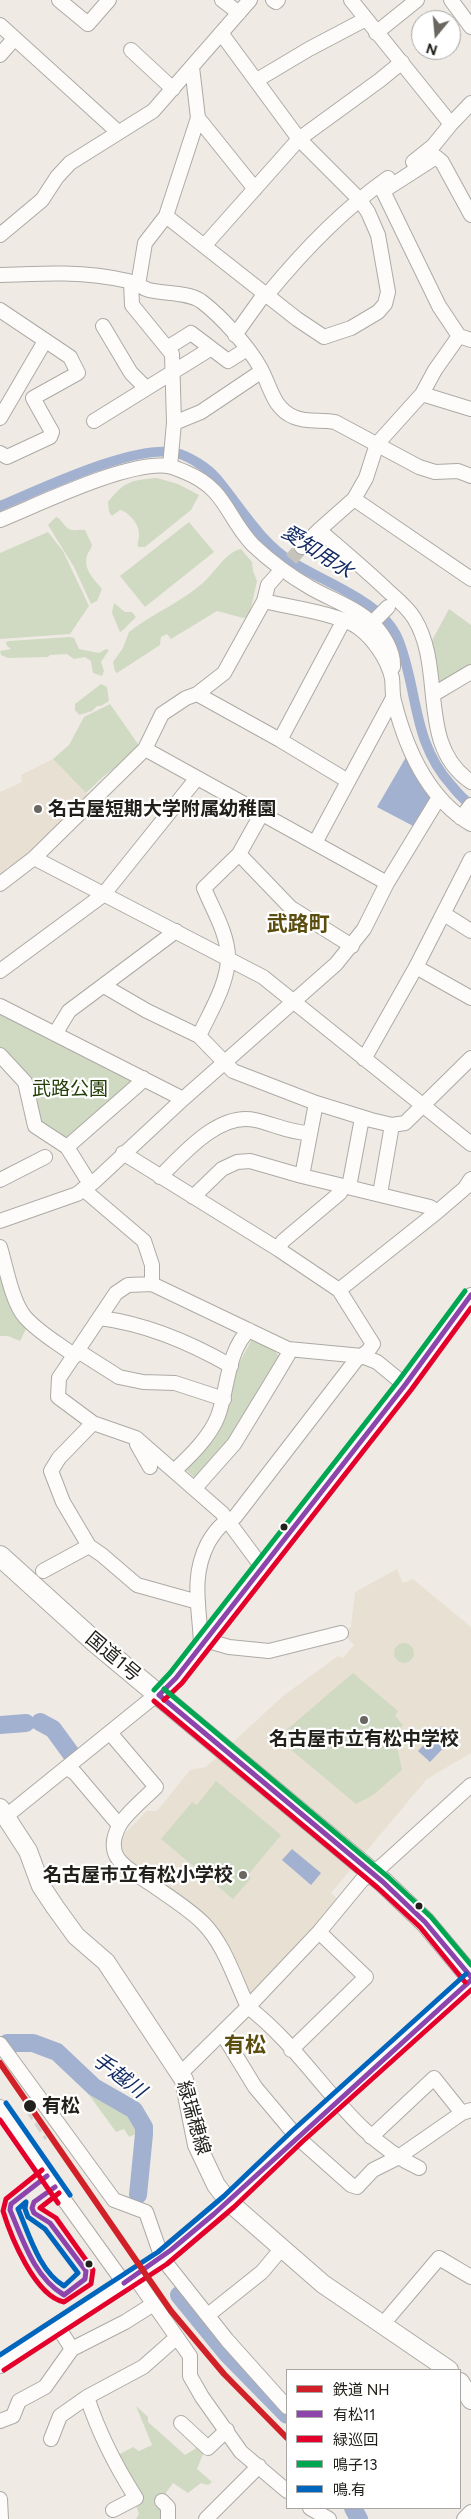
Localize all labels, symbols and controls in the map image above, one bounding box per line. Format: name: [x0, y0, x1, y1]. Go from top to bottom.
north arrow: [411, 10, 461, 60]
text: N: [424, 39, 439, 59]
water label: 愛知用水: [277, 520, 357, 584]
place label: 名古屋短期大学附属幼稚園: [48, 798, 276, 820]
marker: 名古屋短期大学附属幼稚園: [32, 803, 44, 815]
district label: 武路町: [267, 912, 329, 938]
park label: 武路公園: [32, 1078, 108, 1100]
unlabelled marker: [279, 1522, 289, 1532]
street label: 国道1号: [81, 1627, 145, 1687]
marker: 名古屋市立有松中学校: [358, 1714, 370, 1726]
place label: 名古屋市立有松中学校: [269, 1728, 459, 1750]
place label: 名古屋市立有松小学校: [43, 1864, 233, 1886]
marker: 名古屋市立有松小学校: [237, 1869, 249, 1881]
unlabelled marker: [414, 1901, 424, 1911]
district label: 有松: [224, 2033, 266, 2059]
water label: 手越川: [88, 2048, 150, 2104]
street label: 緑瑞穂線: [172, 2078, 214, 2158]
place label: 有松: [42, 2095, 80, 2117]
marker: 有松: [22, 2098, 38, 2114]
unlabelled marker: [84, 2259, 94, 2269]
legend: [286, 2369, 461, 2509]
text: 鉄道 NH: [333, 2381, 390, 2399]
text: 有松11: [333, 2406, 375, 2424]
text: 緑巡回: [333, 2431, 378, 2449]
text: 鳴子13: [333, 2456, 377, 2474]
text: 鳴.有: [333, 2481, 366, 2499]

